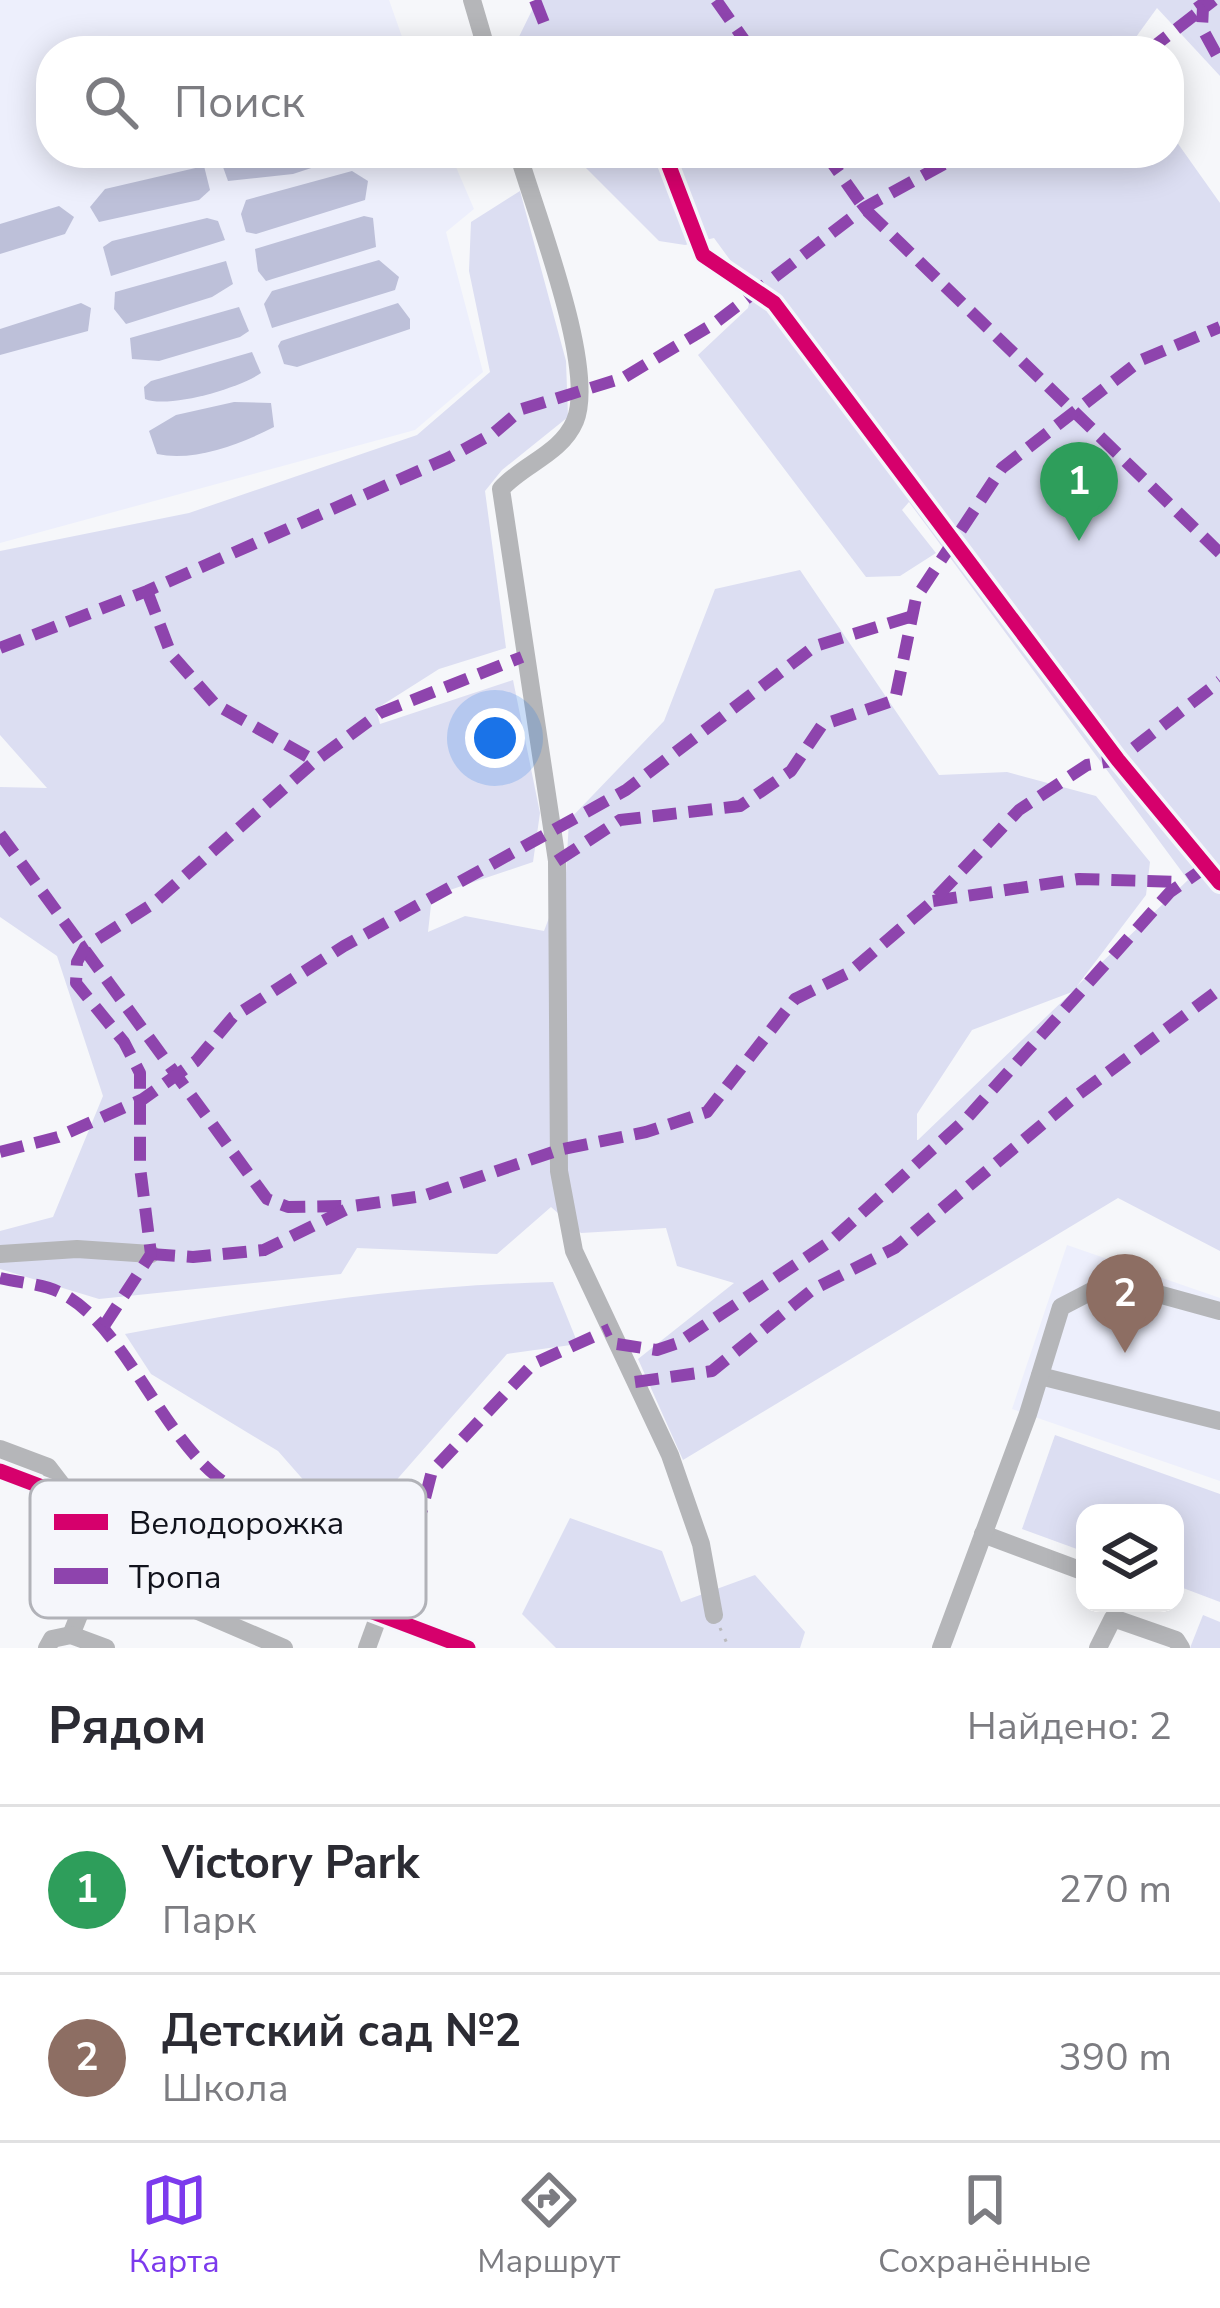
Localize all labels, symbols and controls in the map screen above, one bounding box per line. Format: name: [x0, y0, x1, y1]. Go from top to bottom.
search box: [36, 36, 1184, 168]
icon: search: [78, 69, 144, 135]
text: Поиск: [174, 72, 305, 133]
pin: 1: [1040, 442, 1118, 541]
your location: [465, 708, 525, 768]
pin: 2: [1086, 1254, 1164, 1353]
legend: [30, 1480, 426, 1618]
text: Велодорожка: [129, 1501, 344, 1546]
map controls: [1076, 1504, 1184, 1612]
button: layers: [1076, 1504, 1184, 1612]
text: Тропа: [129, 1555, 222, 1600]
text: Рядом: [48, 1691, 206, 1761]
text: Найдено: 2: [967, 1700, 1172, 1753]
text: Victory Park: [162, 1833, 419, 1894]
text: 1: [75, 1863, 99, 1916]
text: 270 m: [1058, 1863, 1172, 1916]
text: Парк: [162, 1894, 256, 1947]
text: Детский сад №2: [162, 2001, 521, 2062]
text: 2: [75, 2031, 99, 2084]
text: 390 m: [1058, 2031, 1172, 2084]
text: Школа: [162, 2062, 289, 2115]
tab: Карта: [129, 2167, 220, 2284]
tab: Маршрут: [477, 2167, 621, 2284]
tab: Сохранённые: [878, 2167, 1091, 2284]

